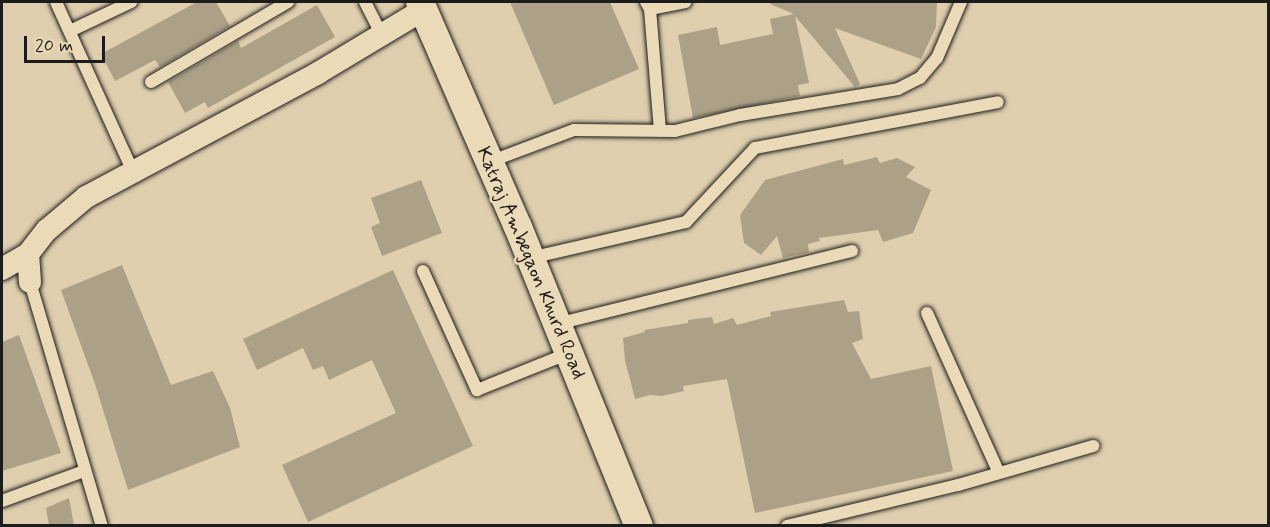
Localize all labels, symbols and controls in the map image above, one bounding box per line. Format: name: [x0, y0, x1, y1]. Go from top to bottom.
scale bar: [27, 24, 108, 62]
text: 20 m: [35, 34, 73, 58]
street label: Katraj Ambegaon Khurd Road: [471, 143, 591, 383]

